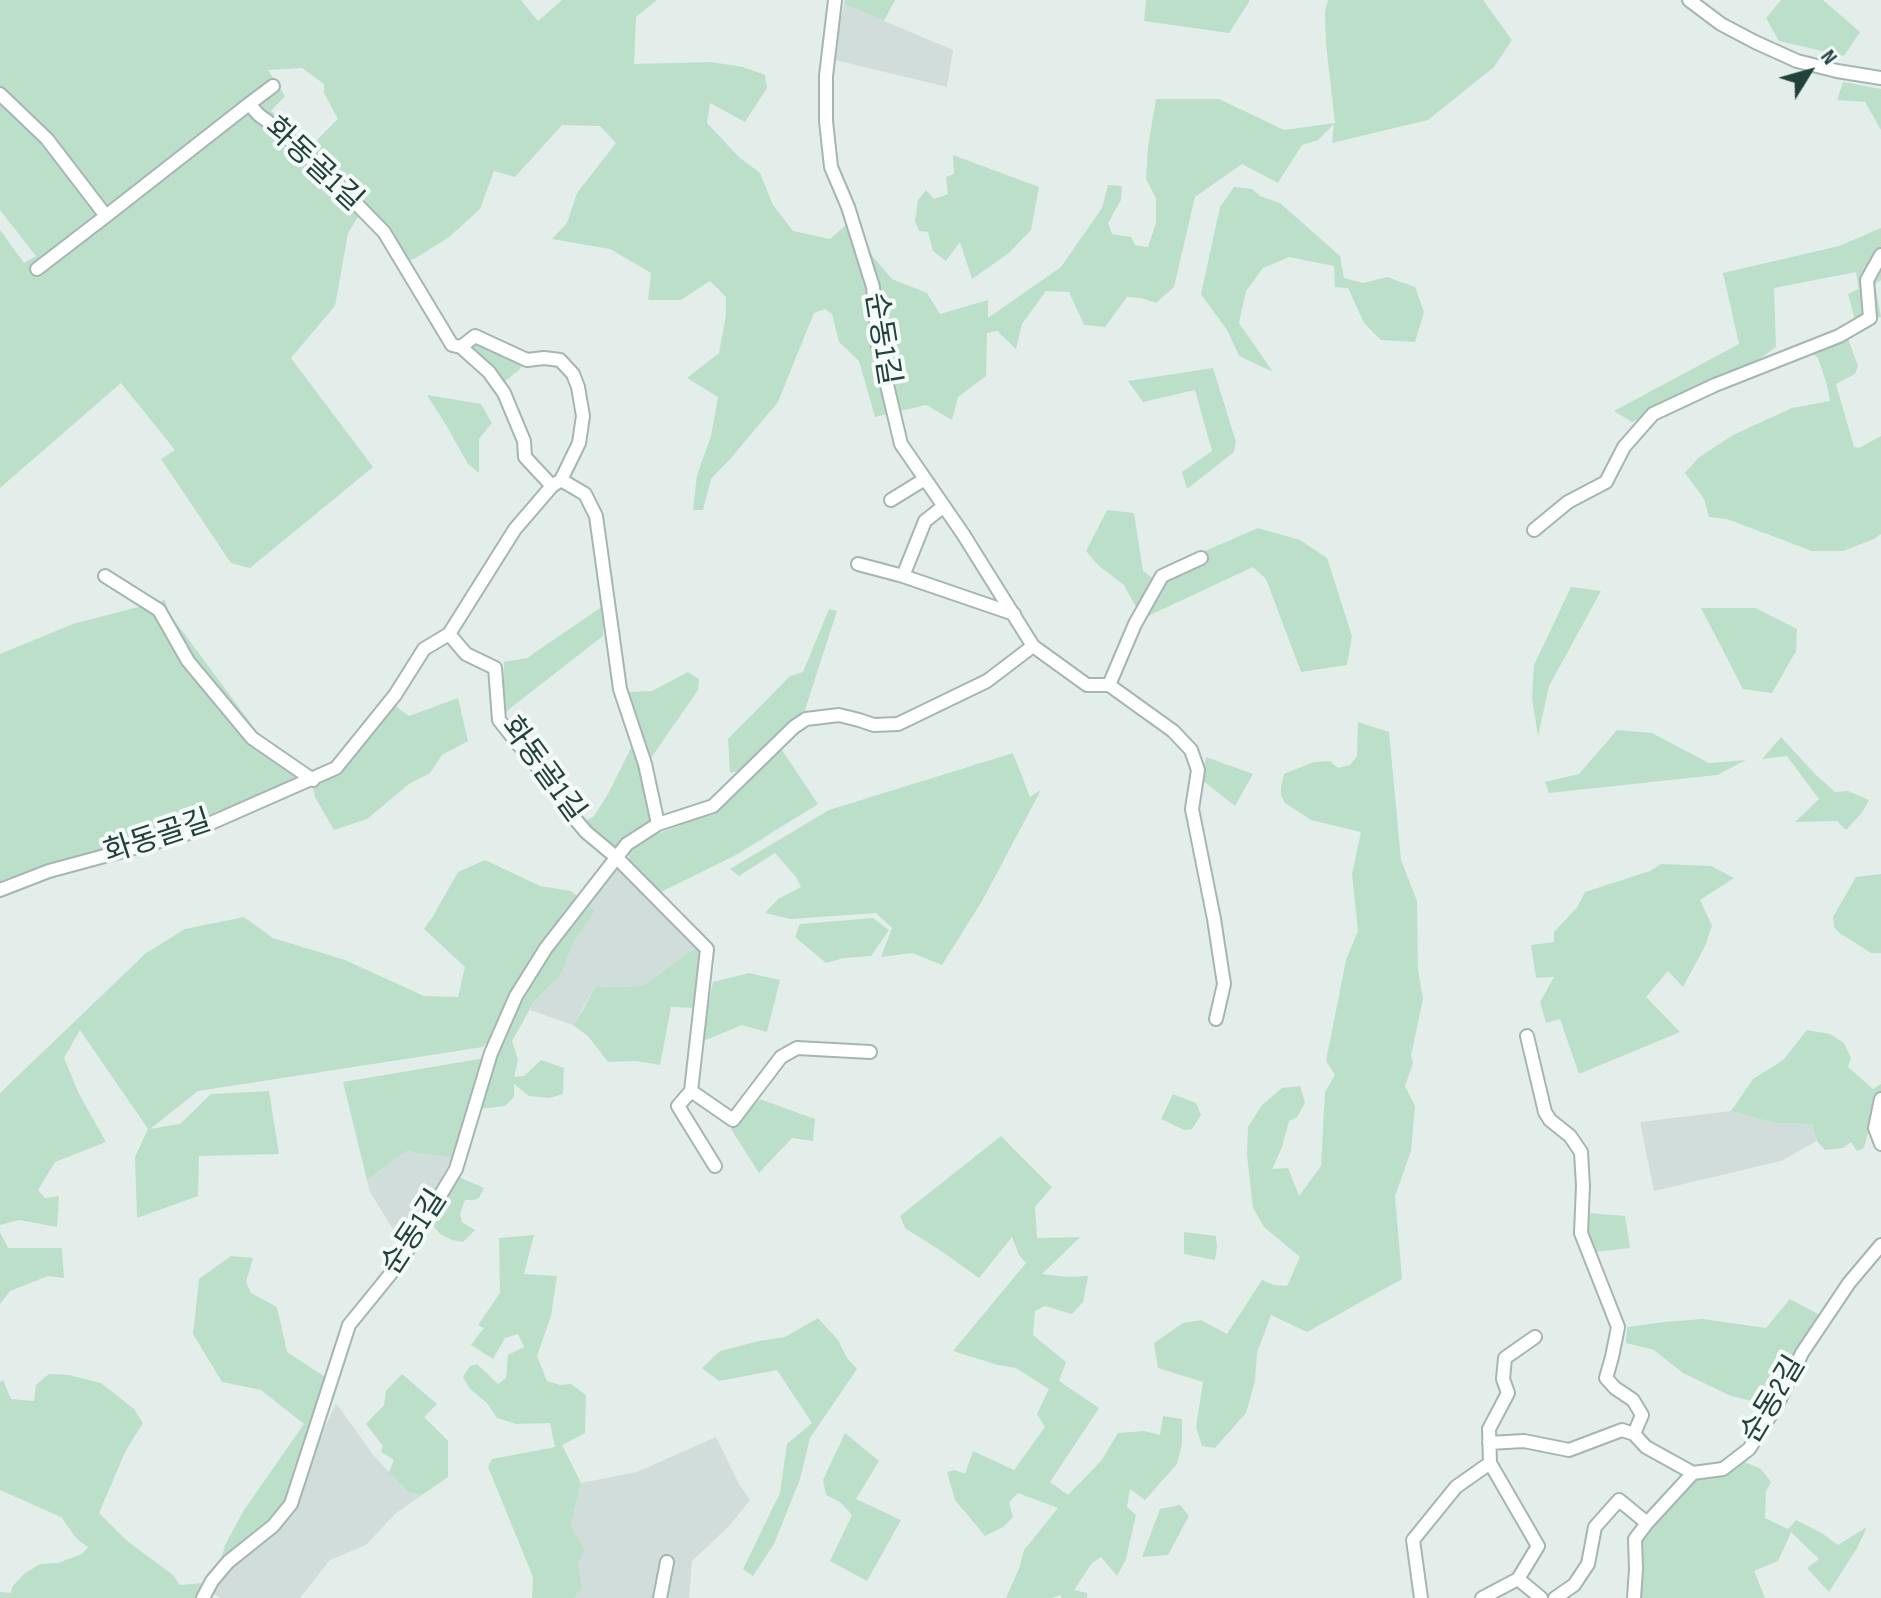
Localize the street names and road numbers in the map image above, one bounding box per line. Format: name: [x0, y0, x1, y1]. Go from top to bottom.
street label: 화동골1길: [257, 111, 369, 219]
street label: 순동1길: [856, 290, 906, 388]
street label: 화동골1길: [492, 711, 592, 829]
street label: 화동골길: [100, 804, 216, 872]
street label: 순동1길: [374, 1184, 456, 1282]
street label: 순동2길: [1734, 1350, 1814, 1450]

